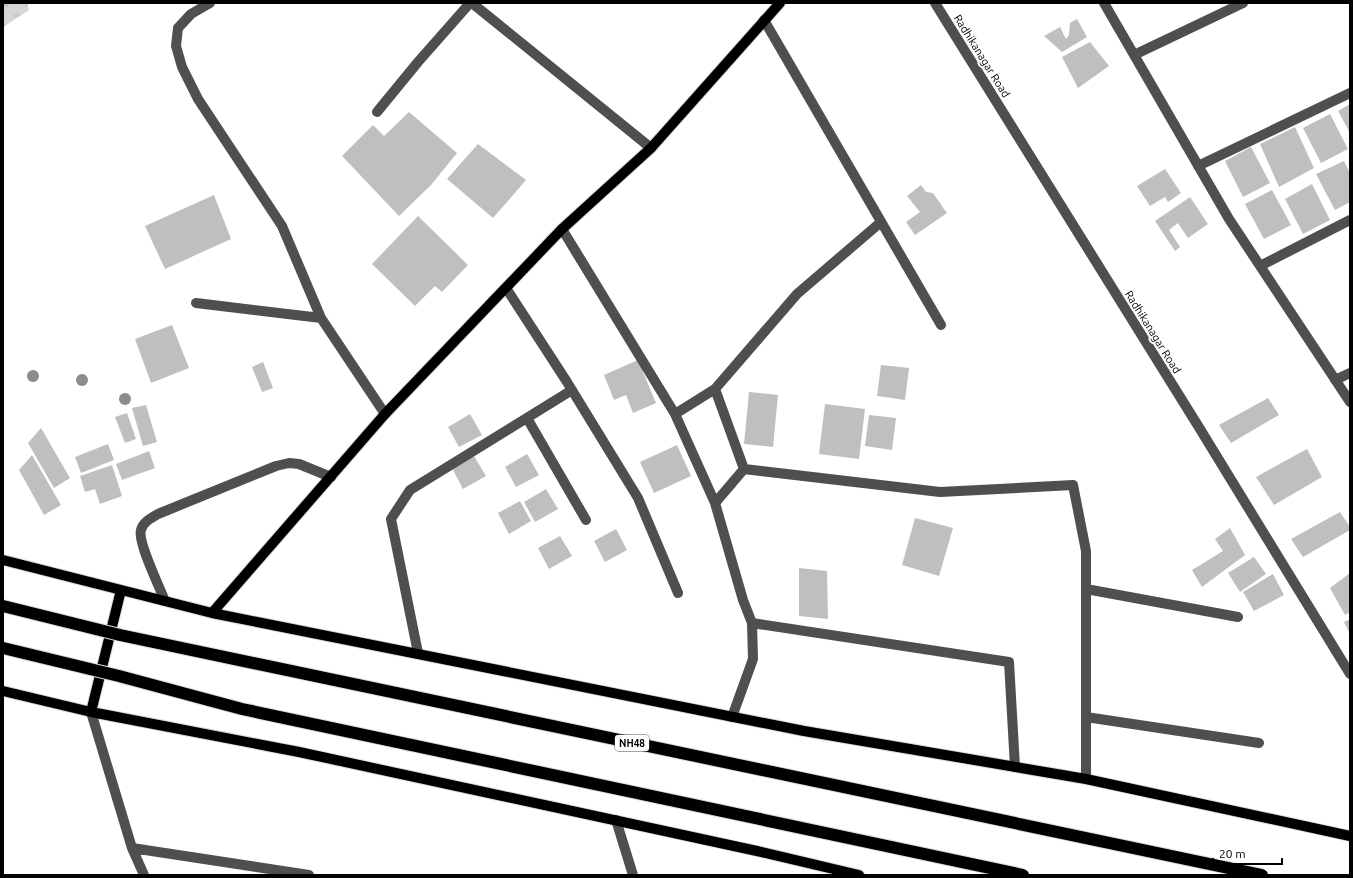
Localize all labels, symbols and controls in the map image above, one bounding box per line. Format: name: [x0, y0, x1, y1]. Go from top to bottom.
street label: Radhikanagar Road: [952, 13, 1012, 99]
street label: Radhikanagar Road: [1123, 289, 1183, 375]
road number: NH48: [615, 735, 649, 751]
scale bar: [1213, 840, 1282, 866]
text: 20 m: [1219, 847, 1246, 860]

